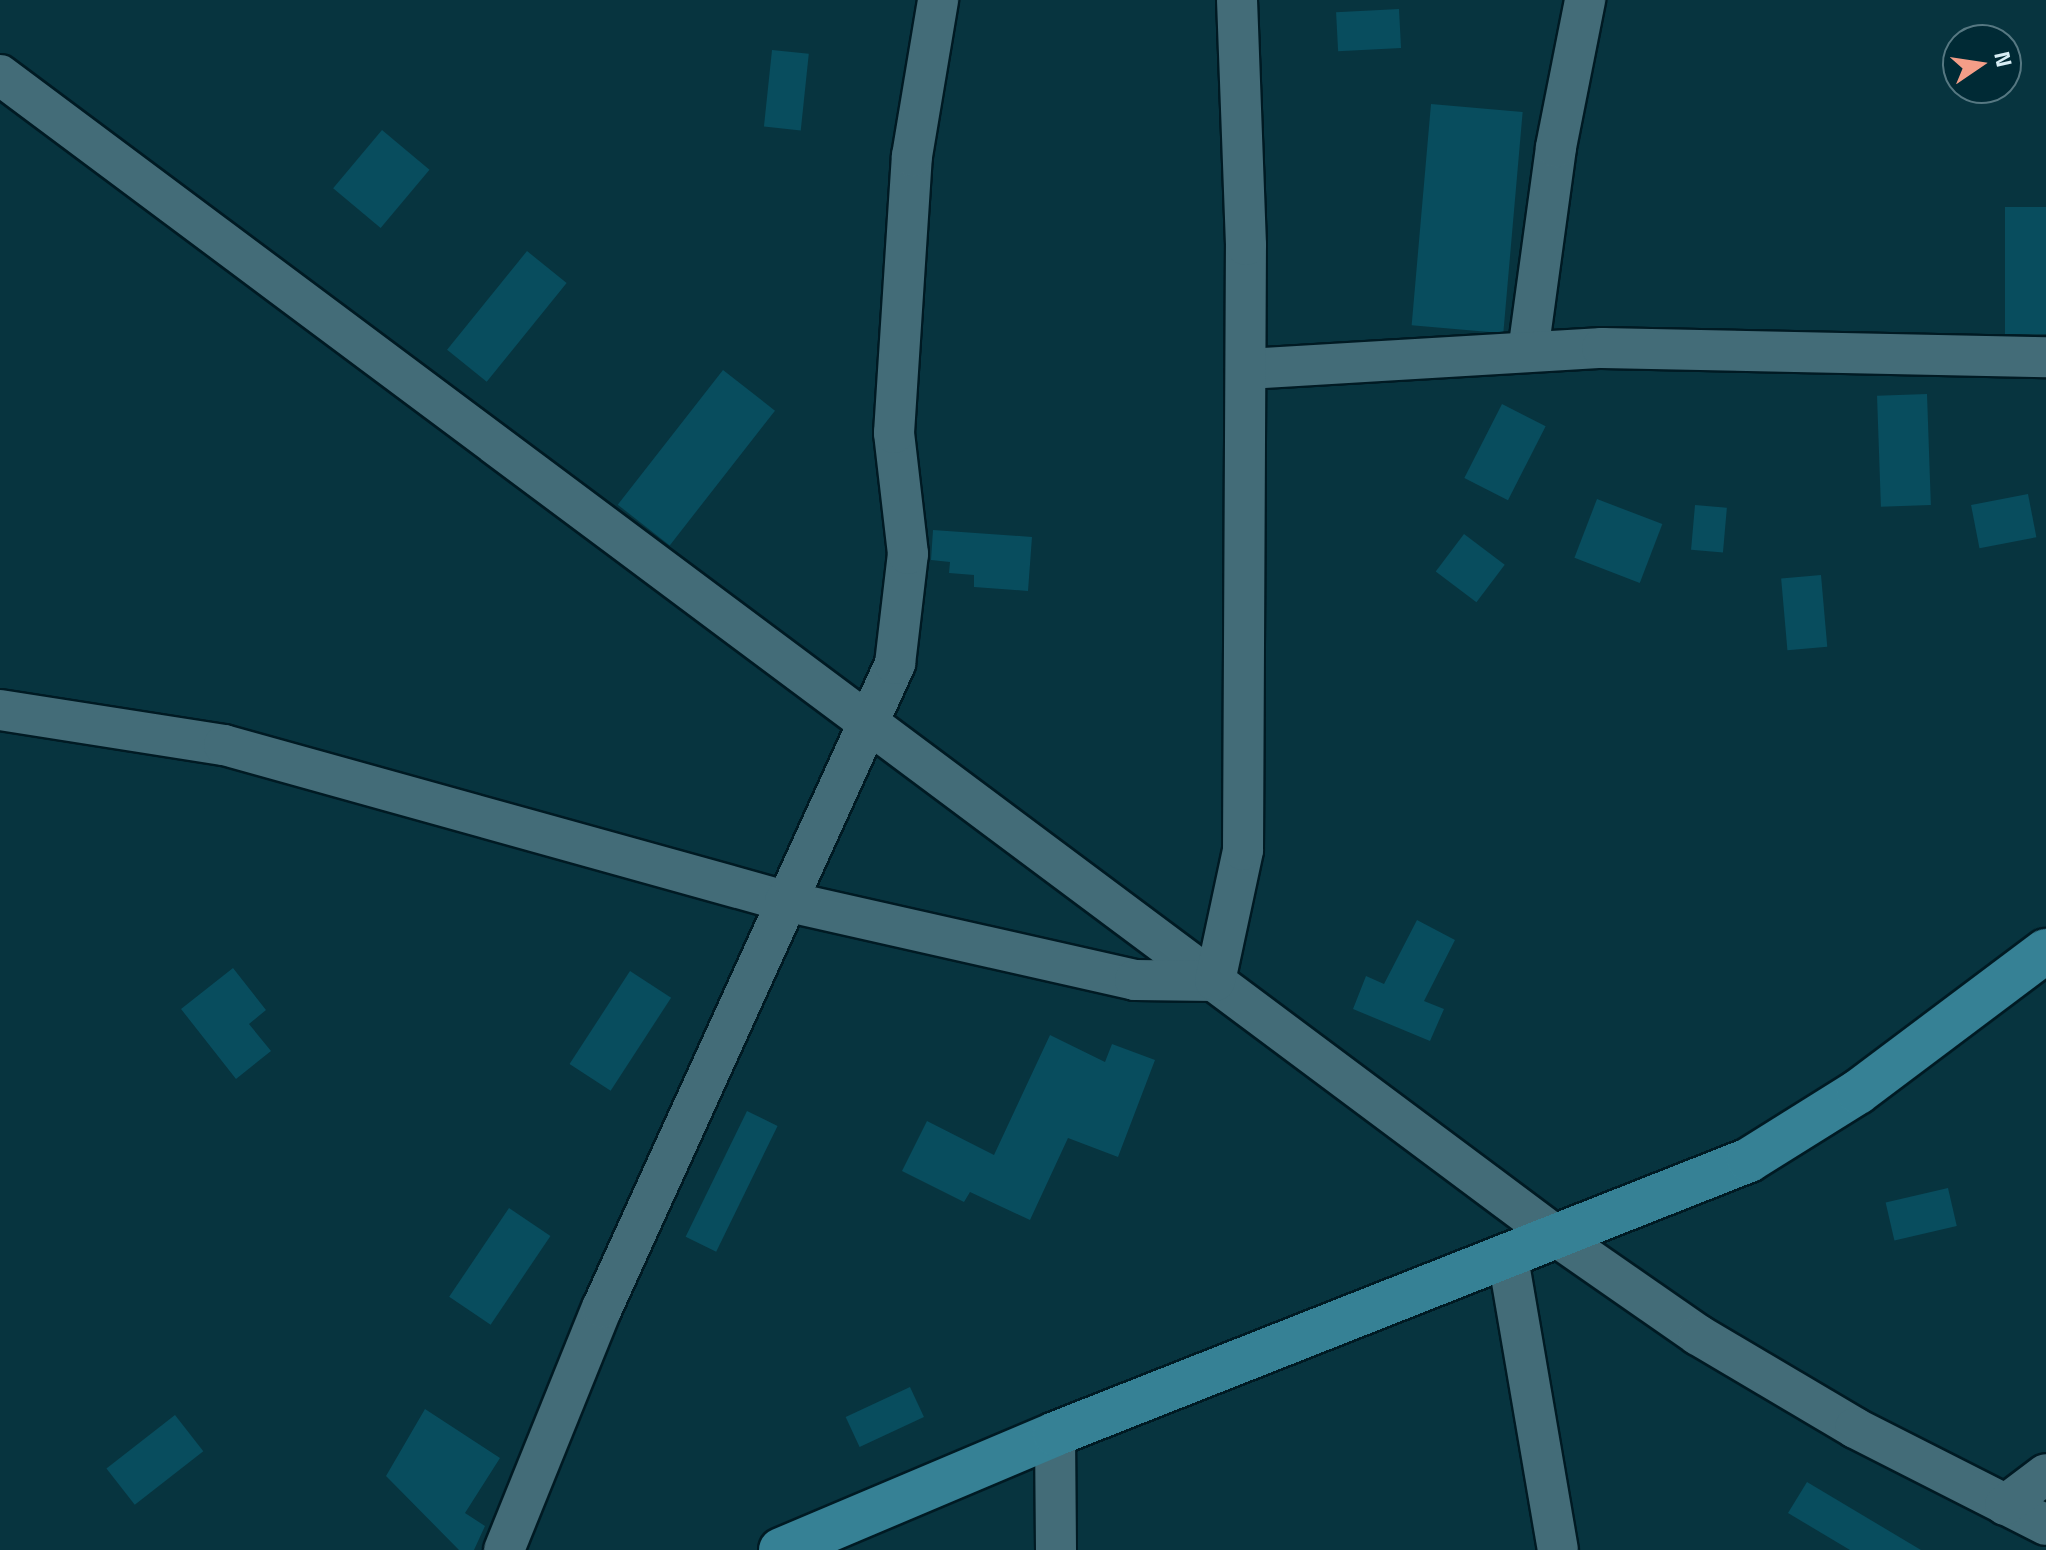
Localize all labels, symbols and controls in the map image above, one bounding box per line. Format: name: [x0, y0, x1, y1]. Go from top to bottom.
north arrow: [1942, 24, 2022, 104]
text: N: [1985, 48, 2022, 70]

